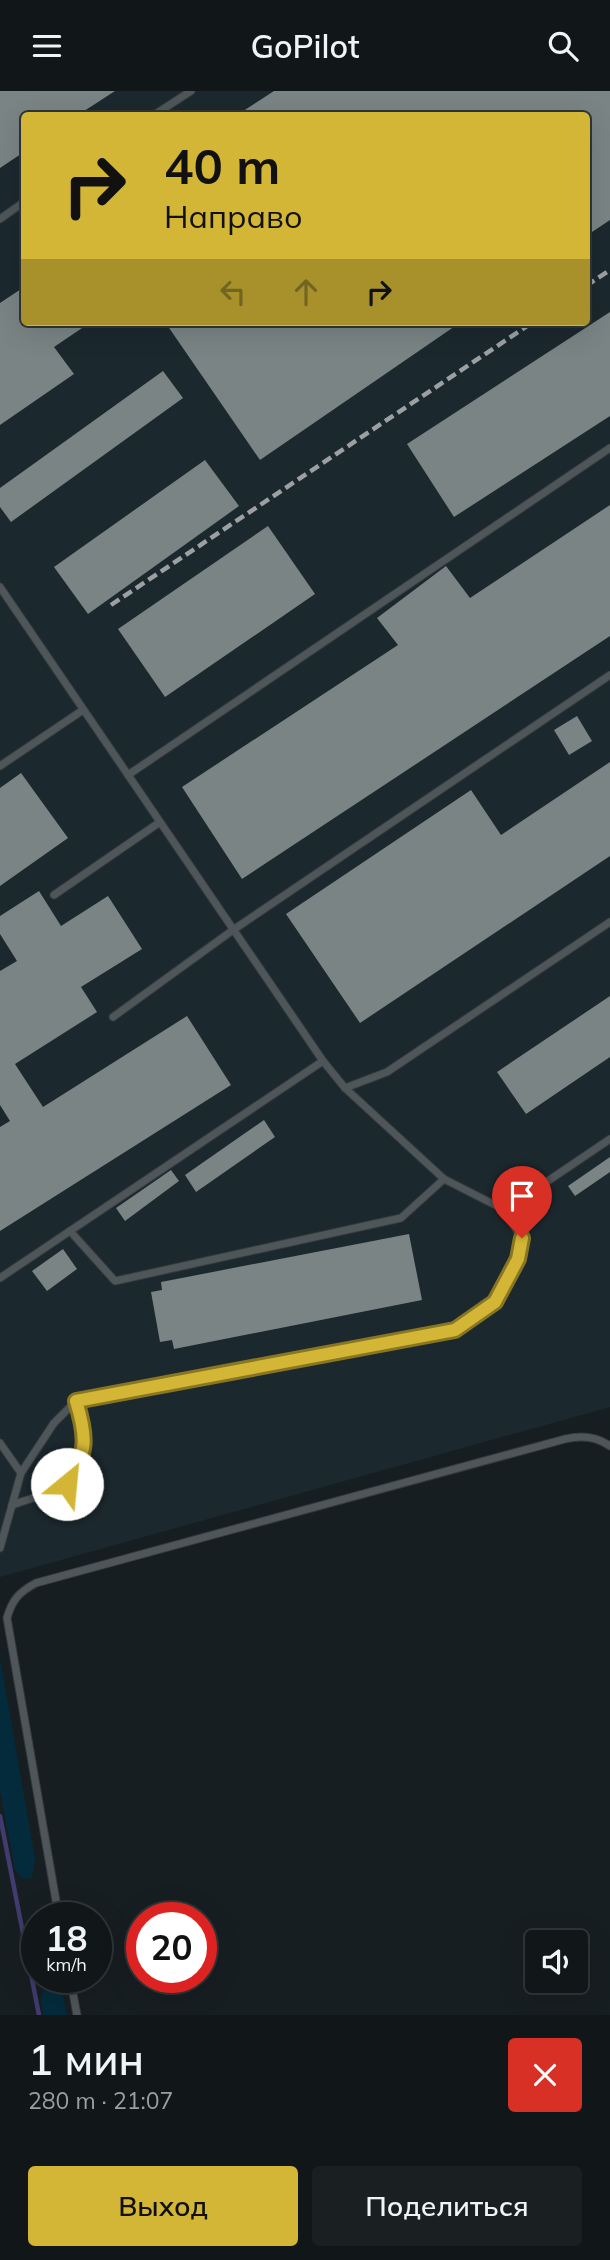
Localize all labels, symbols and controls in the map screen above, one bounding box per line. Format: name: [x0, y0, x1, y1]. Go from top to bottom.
text: GoPilot: [250, 26, 360, 66]
icon: menu: [28, 27, 66, 65]
icon: search: [544, 27, 582, 65]
text: 40 m: [164, 135, 280, 196]
icon: right: [49, 140, 140, 231]
text: Направо: [164, 196, 303, 236]
icon: left: [214, 273, 252, 311]
icon: ahead: [287, 273, 325, 311]
icon: right: [360, 273, 398, 311]
pin: [492, 1166, 552, 1238]
icon: arrive: [503, 1177, 541, 1215]
position arrow: [30, 1447, 104, 1521]
speed limit sign: 20: [126, 1902, 217, 1993]
text: 18: [45, 1916, 88, 1960]
map controls: [525, 1930, 588, 1993]
button: sound: [525, 1930, 588, 1993]
text: km/h: [46, 1953, 87, 1976]
text: 1 мин: [28, 2033, 144, 2086]
button: close: [508, 2038, 582, 2112]
text: 280 m · 21:07: [28, 2086, 173, 2115]
button: Выход: [28, 2166, 298, 2246]
button: Поделиться: [312, 2166, 582, 2246]

